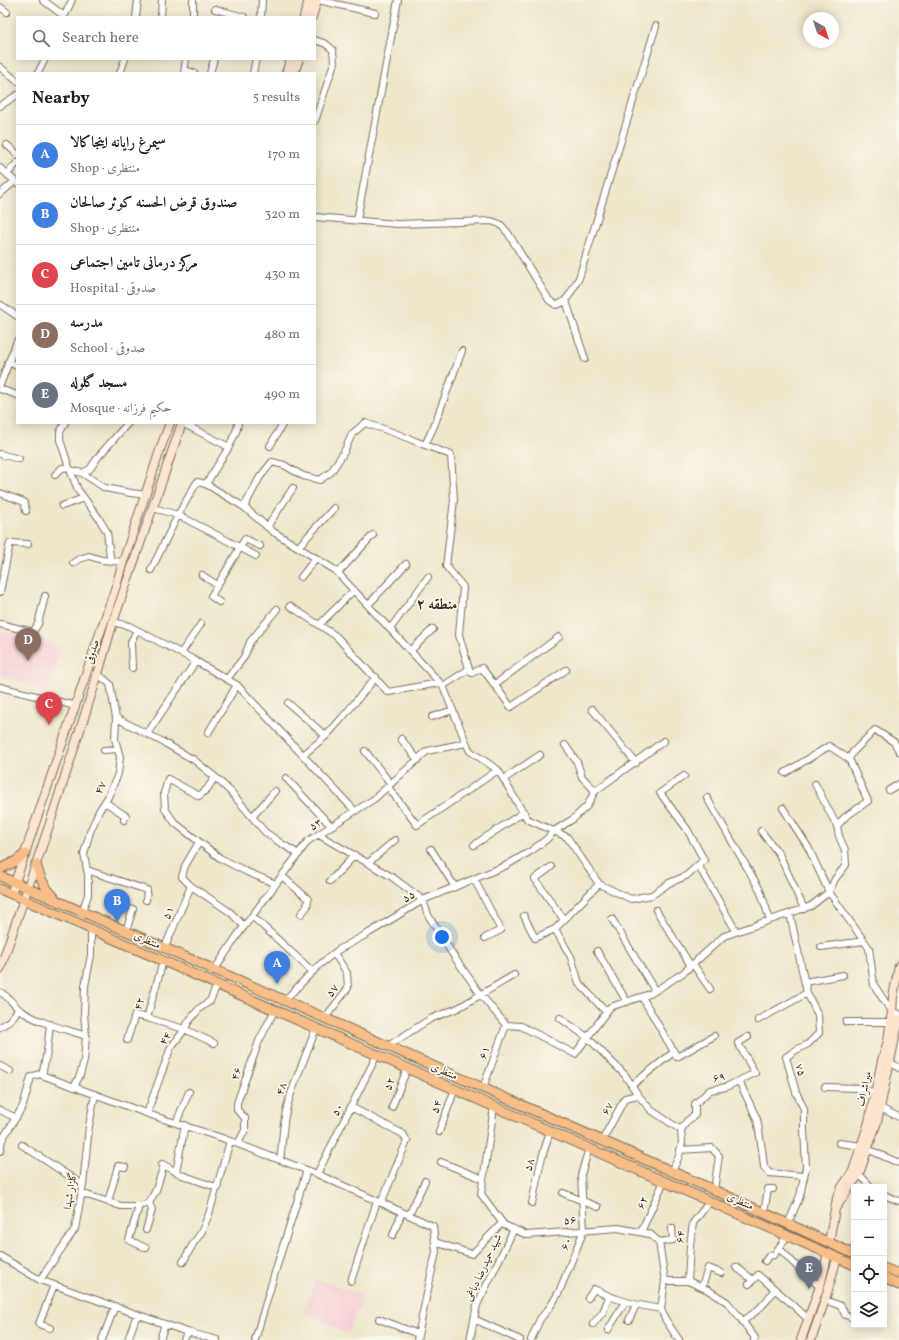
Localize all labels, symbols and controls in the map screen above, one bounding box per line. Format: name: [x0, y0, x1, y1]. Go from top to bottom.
north arrow: [803, 12, 839, 48]
search box: [16, 16, 316, 60]
icon: search: [30, 27, 52, 49]
text: Search here: [62, 28, 139, 49]
text: Nearby: [32, 87, 90, 110]
text: 5 results: [253, 89, 300, 107]
text: سیمرغ رایانه اینجاکالا: [70, 133, 166, 154]
text: A: [40, 146, 50, 164]
text: 170 m: [267, 146, 300, 164]
text: Shop · منتظری: [70, 160, 140, 178]
text: صندوق قرض الحسنه کوثر صالحان: [70, 193, 237, 214]
text: B: [41, 206, 49, 224]
text: 320 m: [265, 206, 300, 224]
text: Shop · منتظری: [70, 220, 140, 238]
text: مرکز درمانی تامین اجتماعی: [70, 253, 198, 274]
text: C: [41, 266, 49, 284]
text: 430 m: [264, 266, 300, 284]
text: Hospital · صدوقی: [70, 280, 156, 298]
text: مدرسه: [70, 313, 103, 334]
text: D: [40, 326, 50, 344]
text: 480 m: [264, 326, 300, 344]
text: School · صدوقی: [70, 340, 145, 358]
text: مسجد گلوله: [70, 373, 127, 394]
text: E: [41, 386, 49, 404]
text: 490 m: [264, 386, 300, 404]
text: Mosque · حکیم فرزانه: [70, 400, 172, 418]
district label: منطقه ۲: [417, 595, 458, 616]
pin: D: [15, 628, 41, 661]
street label: صدوقی: [82, 638, 104, 666]
pin: C: [36, 692, 62, 725]
street label: ۴۷: [91, 779, 111, 797]
street label: ۵۳: [307, 815, 325, 835]
street label: ۵۵: [400, 887, 418, 907]
pin: B: [104, 889, 130, 922]
street label: ۵۱: [160, 904, 178, 922]
your location: [432, 927, 452, 947]
street label: منتظری: [131, 928, 163, 954]
pin: A: [264, 951, 290, 984]
street label: ۵۷: [323, 981, 343, 1001]
street label: ۴۲: [131, 995, 149, 1013]
street label: ۴۴: [156, 1029, 176, 1048]
street label: ۶۱: [476, 1044, 494, 1062]
street label: منتظری: [428, 1059, 460, 1085]
street label: ۷۵: [791, 1062, 809, 1078]
street label: ۴۶: [228, 1065, 246, 1083]
street label: ۶۹: [711, 1069, 727, 1087]
street label: میراشراف: [854, 1070, 876, 1108]
street label: ۵۲: [381, 1075, 399, 1093]
street label: ۴۸: [273, 1080, 291, 1098]
street label: ۵۴: [428, 1098, 446, 1116]
street label: ۶۷: [598, 1100, 618, 1118]
street label: ۵۰: [328, 1101, 348, 1119]
street label: ۵۸: [521, 1157, 539, 1173]
street label: گلزار شهدا: [60, 1171, 81, 1211]
map controls: [851, 1184, 887, 1328]
button: +: [851, 1184, 887, 1220]
street label: منتظری: [724, 1189, 756, 1215]
street label: ۶۲: [634, 1194, 652, 1212]
street label: ۵۶: [563, 1213, 577, 1229]
button: −: [851, 1220, 887, 1256]
street label: ۶۴: [673, 1229, 689, 1244]
street label: شهید حمیدرضا دباغی: [462, 1232, 506, 1304]
street label: ۶۰: [558, 1235, 576, 1253]
pin: E: [796, 1256, 822, 1289]
button: locate: [851, 1256, 887, 1292]
button: layers: [851, 1292, 887, 1328]

